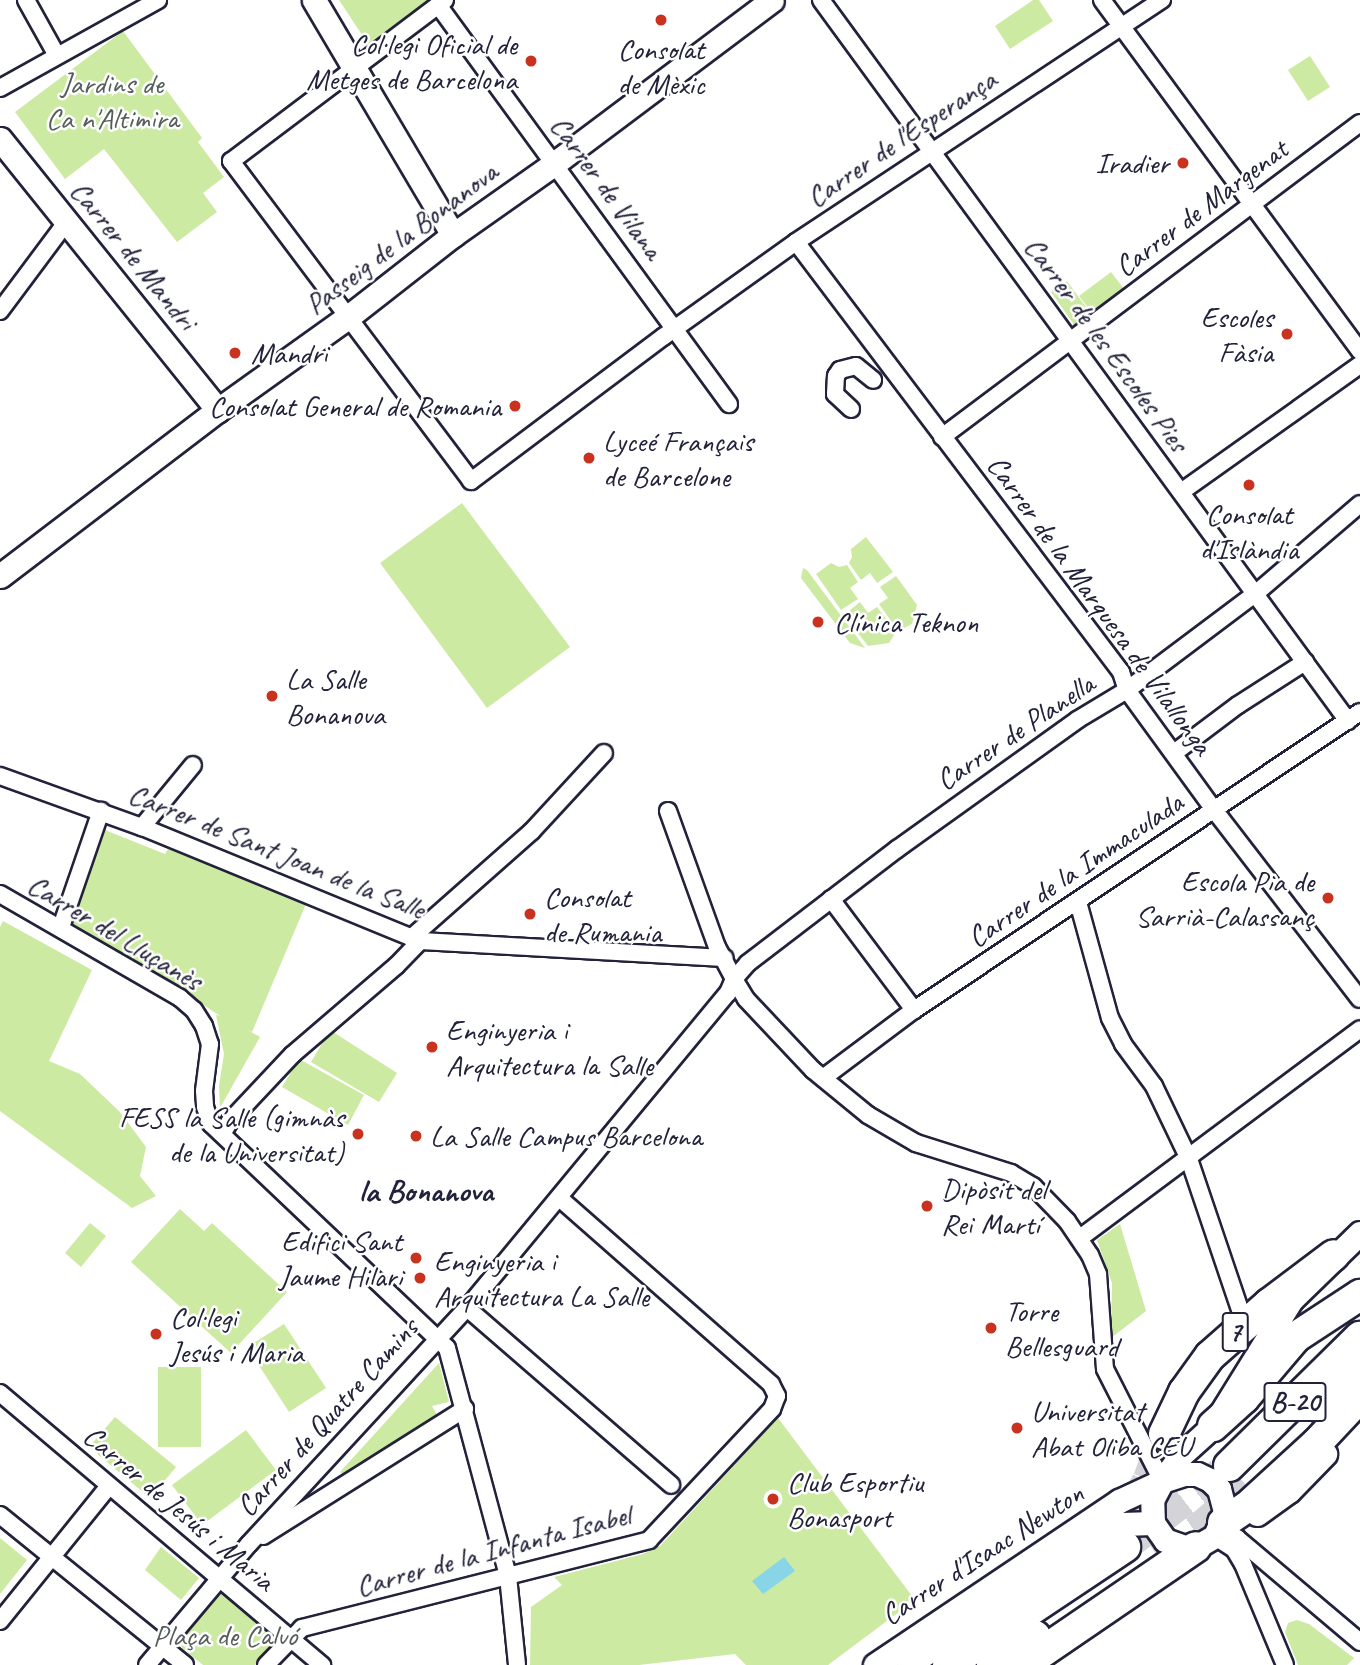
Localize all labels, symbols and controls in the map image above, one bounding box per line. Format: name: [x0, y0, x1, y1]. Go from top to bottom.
marker: Consolat de Mèxic: [653, 12, 669, 28]
place label: Col·legi Oficial de Metges de Barcelona: [307, 26, 517, 96]
place label: Consolat de Mèxic: [618, 31, 704, 102]
marker: Col·legi Oficial de Metges de Barcelona: [523, 53, 539, 69]
street label: Carrer de l'Esperança: [799, 61, 1003, 215]
park label: Jardins de Ca n'Altimira: [46, 65, 178, 136]
street label: Carrer de Vilana: [543, 108, 671, 266]
street label: Carrer de Margenat: [1107, 131, 1295, 285]
place label: Iradier: [1096, 145, 1169, 181]
street label: Passeig de la Bonanova: [297, 154, 505, 322]
marker: Iradier: [1175, 155, 1191, 171]
street label: Carrer de Mandri: [63, 173, 205, 337]
street label: Carrer de les Escoles Pies: [1017, 229, 1197, 459]
place label: Escoles Fàsia: [1201, 299, 1273, 370]
marker: Escoles Fàsia: [1279, 326, 1295, 342]
place label: Mandri: [251, 335, 327, 371]
marker: Mandri: [225, 343, 245, 363]
place label: Consolat General de Romania: [208, 388, 501, 424]
marker: Consolat General de Romania: [507, 398, 523, 414]
place label: Lyceé Français de Barcelone: [603, 423, 753, 494]
street label: Carrer de la Marquesa de Vilallonga: [979, 447, 1221, 763]
marker: Lyceé Français de Barcelone: [581, 450, 597, 466]
marker: Consolat d'Islàndia: [1241, 477, 1257, 493]
place label: Consolat d'Islàndia: [1200, 496, 1298, 566]
place label: Clínica Teknon: [834, 604, 977, 640]
marker: Clínica Teknon: [808, 612, 828, 632]
place label: La Salle Bonanova: [286, 661, 385, 732]
street label: Carrer de Planella: [929, 666, 1101, 798]
marker: La Salle Bonanova: [264, 688, 280, 704]
street label: Carrer de Sant Joan de la Salle: [123, 775, 431, 927]
street label: Carrer de la Immaculada: [959, 784, 1191, 956]
place label: Escola Pia de Sarrià-Calassanç: [1135, 863, 1314, 934]
street label: Carrer del Lluçanès: [21, 866, 209, 998]
place label: Consolat de Rumania: [544, 879, 660, 950]
marker: Escola Pia de Sarrià-Calassanç: [1320, 890, 1336, 906]
marker: Consolat de Rumania: [522, 906, 538, 922]
place label: Enginyeria i Arquitectura la Salle: [446, 1012, 654, 1082]
marker: Enginyeria i Arquitectura la Salle: [424, 1039, 440, 1055]
place label: FESS la Salle (gimnàs de la Universitat): [118, 1099, 344, 1170]
place label: La Salle Campus Barcelona: [430, 1118, 704, 1154]
marker: FESS la Salle (gimnàs de la Universitat): [350, 1126, 366, 1142]
marker: La Salle Campus Barcelona: [408, 1128, 424, 1144]
place label: Dipòsit del Rei Martí: [941, 1171, 1046, 1242]
district label: la Bonanova: [359, 1172, 493, 1210]
marker: Dipòsit del Rei Martí: [919, 1198, 935, 1214]
place label: Edifici Sant Jaume Hilari: [279, 1223, 402, 1294]
place label: Enginyeria i Arquitectura La Salle: [434, 1243, 649, 1314]
marker: Edifici Sant Jaume Hilari: [408, 1250, 424, 1266]
marker: Enginyeria i Arquitectura La Salle: [412, 1270, 428, 1286]
place label: Torre Bellesguard: [1005, 1293, 1118, 1364]
place label: Col·legi Jesús i Maria: [170, 1299, 304, 1370]
road number: 7: [1221, 1308, 1249, 1356]
street label: Carrer de Quatre Camins: [228, 1310, 426, 1524]
marker: Torre Bellesguard: [983, 1320, 999, 1336]
marker: Col·legi Jesús i Maria: [148, 1326, 164, 1342]
road number: B-20: [1264, 1378, 1326, 1426]
place label: Universitat Abat Oliba CEU: [1031, 1393, 1192, 1464]
street label: Carrer de Jesús i Maria: [76, 1417, 282, 1599]
marker: Universitat Abat Oliba CEU: [1009, 1420, 1025, 1436]
place label: Club Esportiu Bonasport: [787, 1464, 923, 1534]
street label: Carrer d'Isaac Newton: [874, 1475, 1090, 1633]
marker: Club Esportiu Bonasport: [765, 1491, 781, 1507]
street label: Carrer de la Infanta Isabel: [351, 1496, 635, 1604]
park label: Plaça de Calvó: [152, 1617, 298, 1653]

